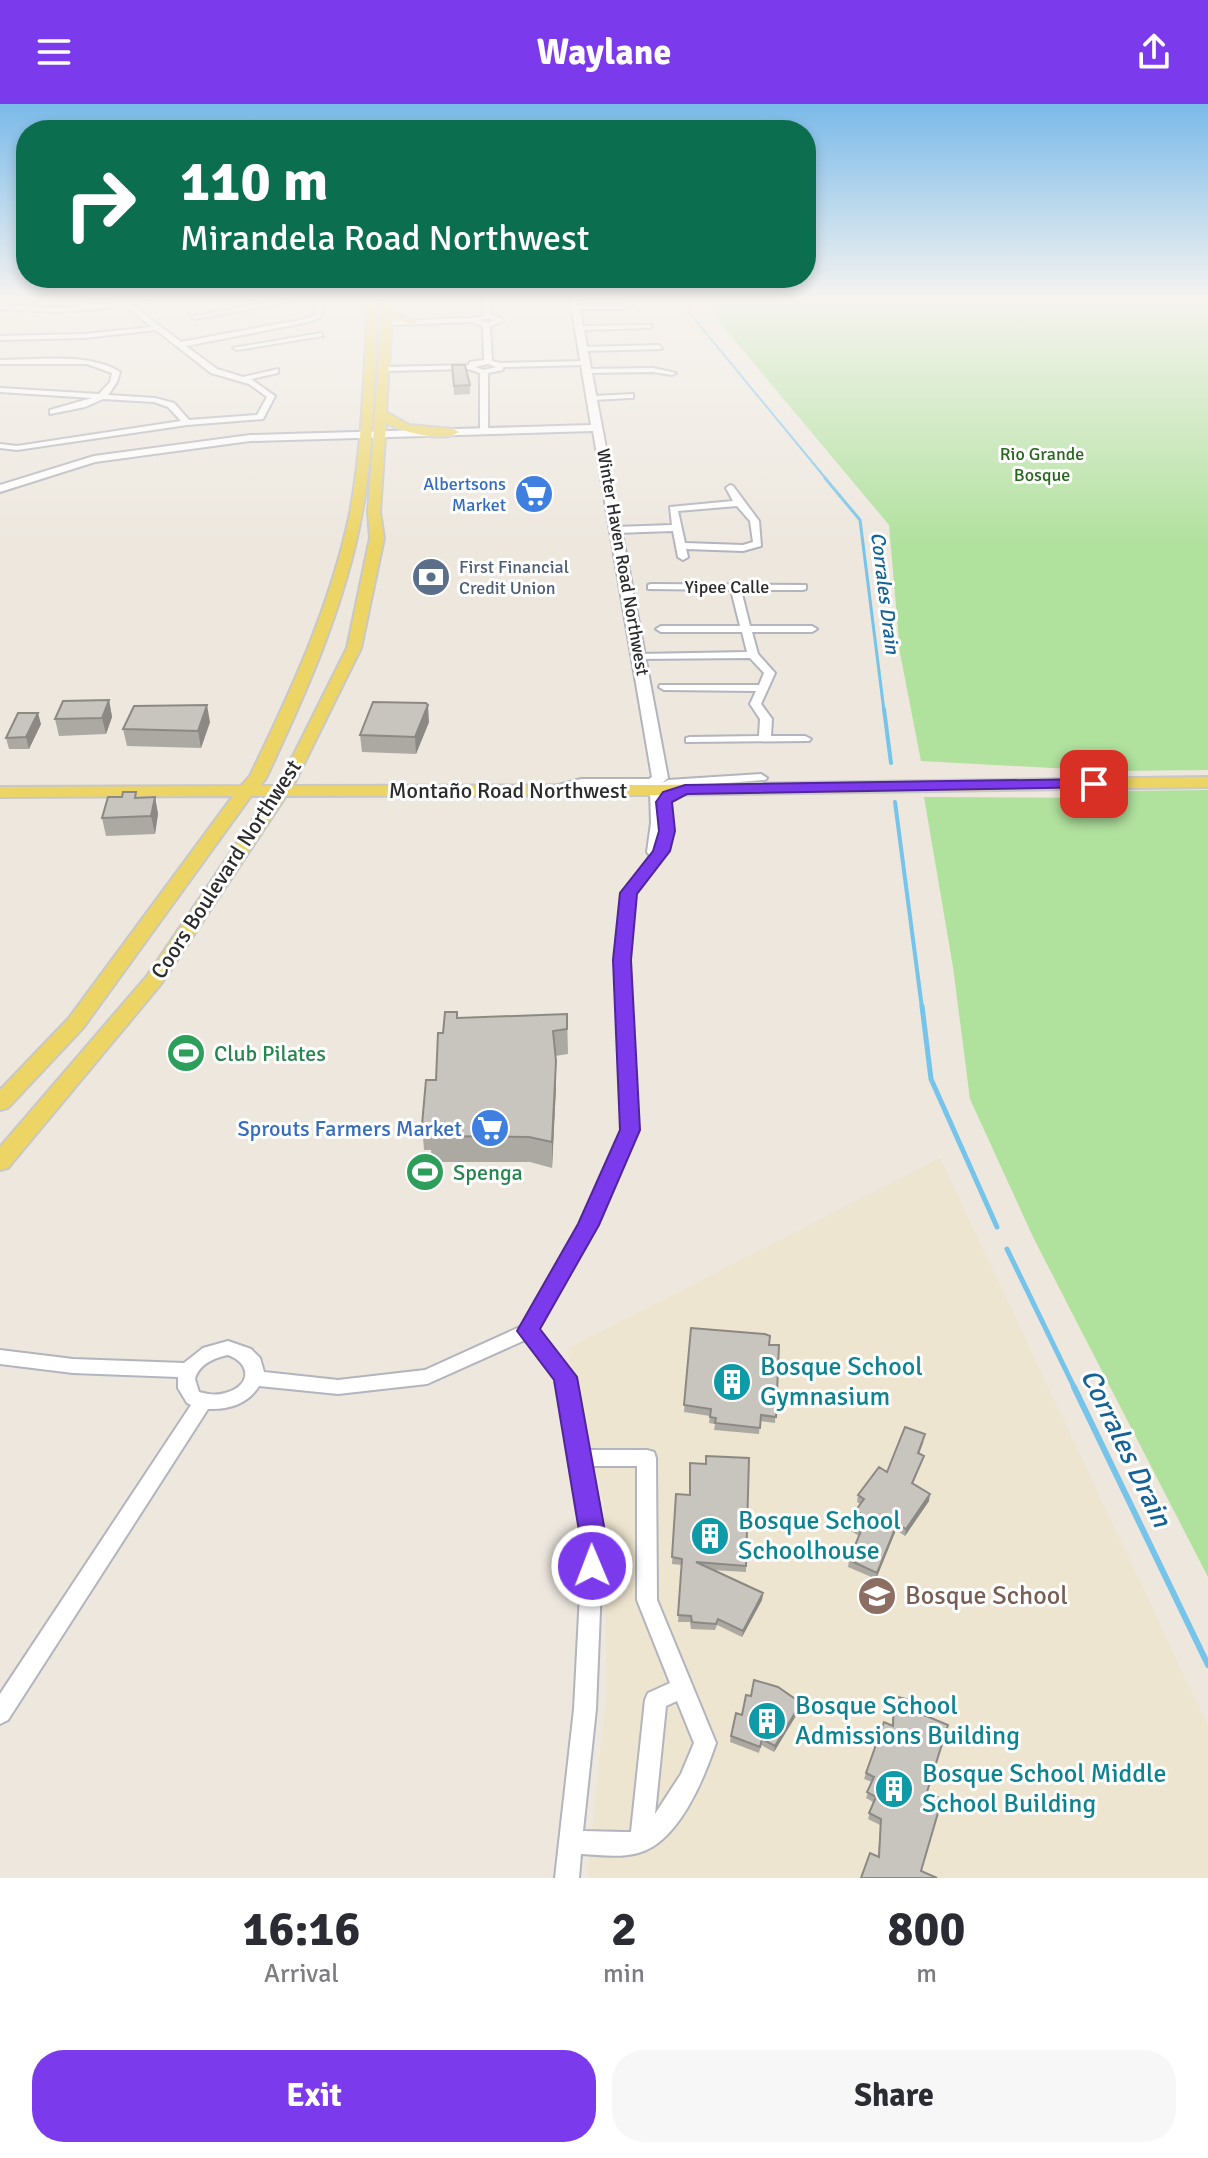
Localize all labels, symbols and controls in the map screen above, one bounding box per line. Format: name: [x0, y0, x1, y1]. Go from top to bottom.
icon: menu: [32, 30, 76, 74]
text: Waylane: [537, 30, 671, 75]
icon: share: [1132, 30, 1176, 74]
text: 110 m: [180, 147, 328, 216]
icon: right: [48, 152, 152, 256]
text: Mirandela Road Northwest: [180, 216, 589, 261]
park label: Rio Grande Bosque: [1000, 443, 1084, 486]
street label: Winter Haven Road Northwest: [592, 447, 654, 677]
place label: Albertsons Market: [423, 473, 506, 516]
supermarket icon: Albertsons Market: [513, 473, 555, 515]
water label: Corrales Drain: [865, 531, 905, 656]
bank icon: First Financial Credit Union: [410, 556, 452, 598]
place label: First Financial Credit Union: [459, 556, 569, 599]
street label: Yipee Calle: [685, 576, 769, 598]
pin: [1060, 750, 1128, 818]
street label: Coors Boulevard Northwest: [145, 754, 307, 984]
icon: arrive: [1072, 762, 1116, 806]
street label: Montaño Road Northwest: [389, 777, 628, 804]
sports icon: Club Pilates: [165, 1032, 207, 1074]
place label: Club Pilates: [214, 1040, 326, 1067]
supermarket icon: Sprouts Farmers Market: [469, 1107, 511, 1149]
place label: Sprouts Farmers Market: [237, 1115, 462, 1142]
sports icon: Spenga: [404, 1151, 446, 1193]
place label: Spenga: [453, 1159, 523, 1186]
place label: Bosque School Gymnasium: [760, 1351, 923, 1413]
building icon: Bosque School Gymnasium: [711, 1361, 753, 1403]
water label: Corrales Drain: [1073, 1363, 1179, 1533]
place label: Bosque School Schoolhouse: [738, 1505, 901, 1567]
building icon: Bosque School Schoolhouse: [689, 1515, 731, 1557]
position arrow: [550, 1524, 634, 1608]
school or university icon: Bosque School: [856, 1575, 898, 1617]
place label: Bosque School: [905, 1580, 1068, 1612]
place label: Bosque School Admissions Building: [795, 1690, 1020, 1752]
building icon: Bosque School Admissions Building: [746, 1700, 788, 1742]
place label: Bosque School Middle School Building: [922, 1758, 1167, 1820]
building icon: Bosque School Middle School Building: [873, 1768, 915, 1810]
text: 16:16: [243, 1900, 360, 1959]
text: 2: [611, 1900, 637, 1959]
text: 800: [888, 1900, 965, 1959]
text: Arrival: [264, 1958, 339, 1990]
text: min: [603, 1958, 645, 1990]
text: m: [916, 1958, 937, 1990]
button: Exit: [32, 2050, 596, 2142]
button: Share: [612, 2050, 1176, 2142]

